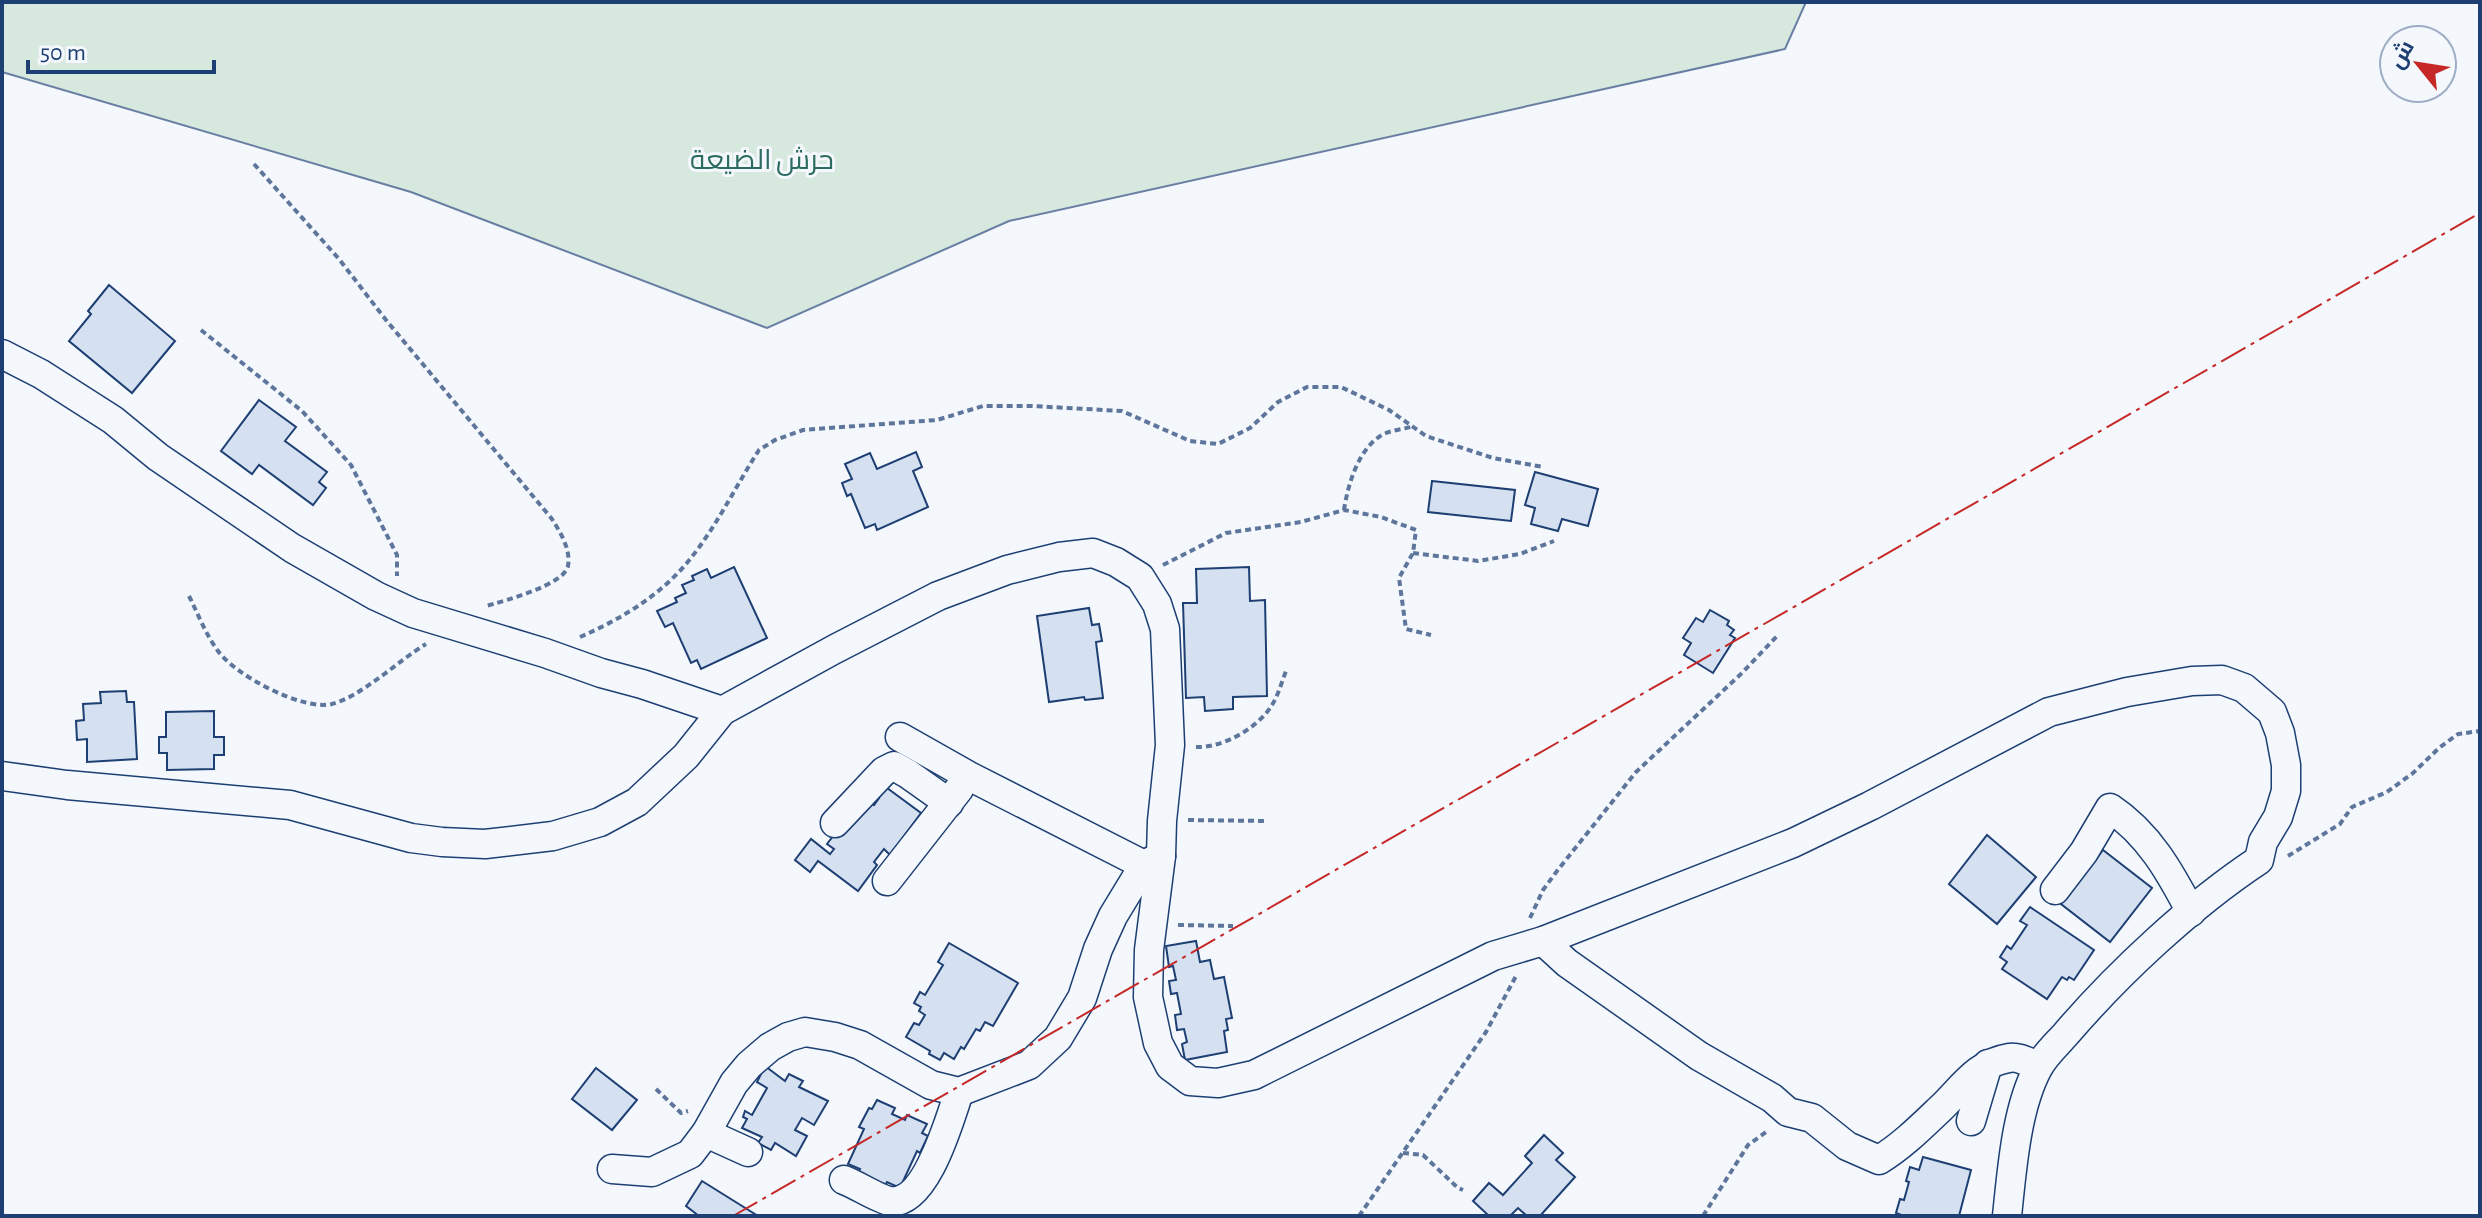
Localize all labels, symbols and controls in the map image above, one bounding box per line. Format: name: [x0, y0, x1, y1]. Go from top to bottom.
scale bar: [28, 24, 214, 74]
north arrow: [2378, 24, 2458, 104]
text: ش: [2384, 36, 2420, 73]
text: 50 m: [40, 41, 86, 65]
park label: حرش الضيعة: [690, 146, 834, 176]

